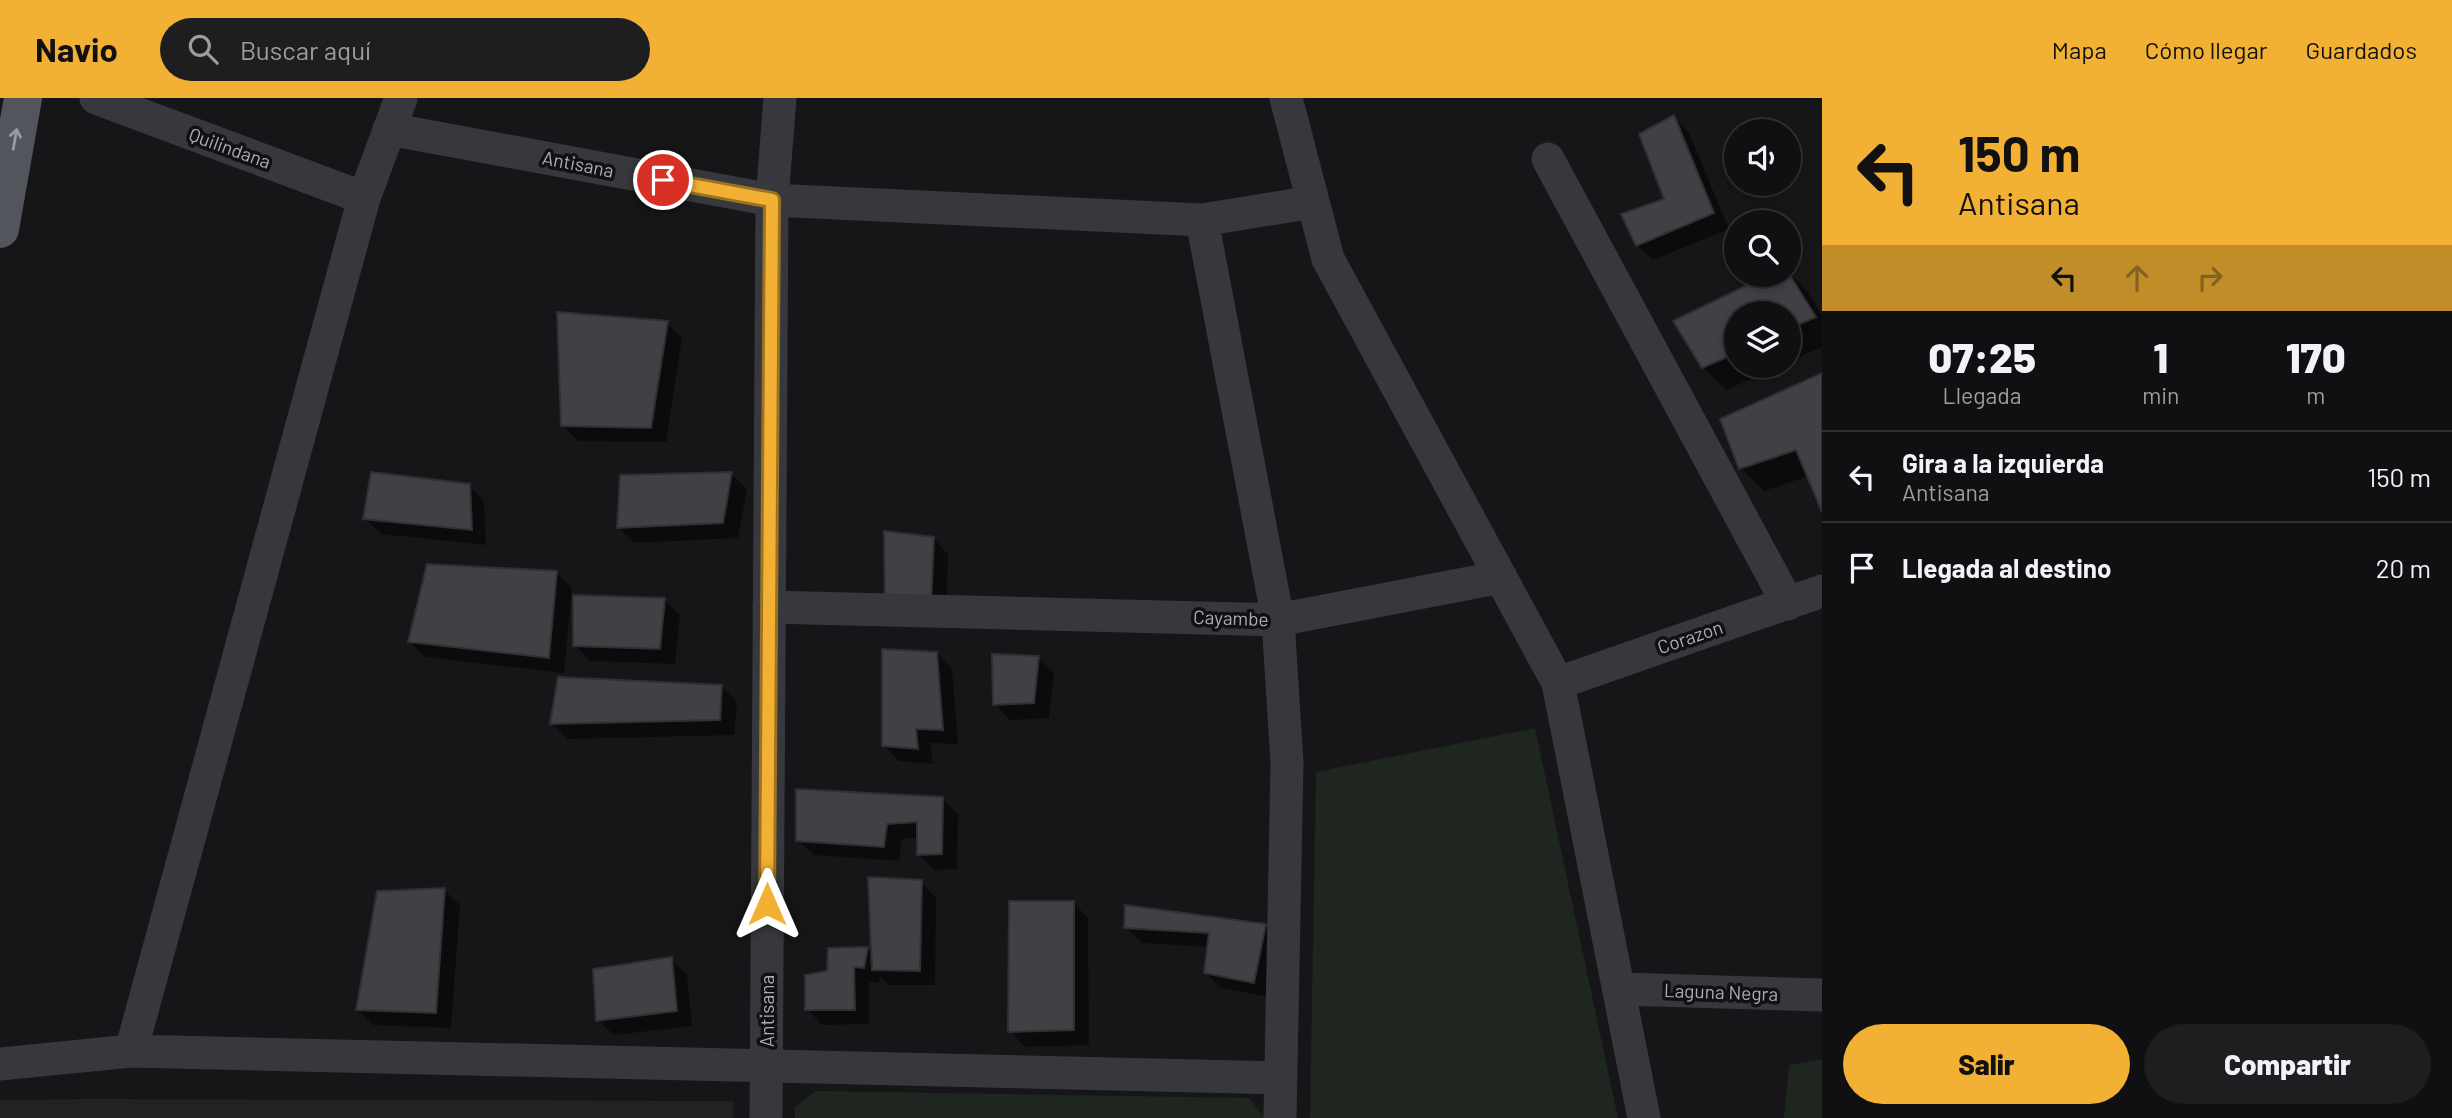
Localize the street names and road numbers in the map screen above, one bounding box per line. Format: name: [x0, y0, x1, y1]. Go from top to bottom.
street label: Quilindana: [186, 122, 274, 173]
street label: Antisana: [540, 145, 616, 182]
street label: Cayambe: [1193, 605, 1269, 630]
street label: Corazon: [1654, 615, 1725, 658]
street label: Antisana: [755, 975, 778, 1047]
street label: Laguna Negra: [1663, 978, 1779, 1005]

